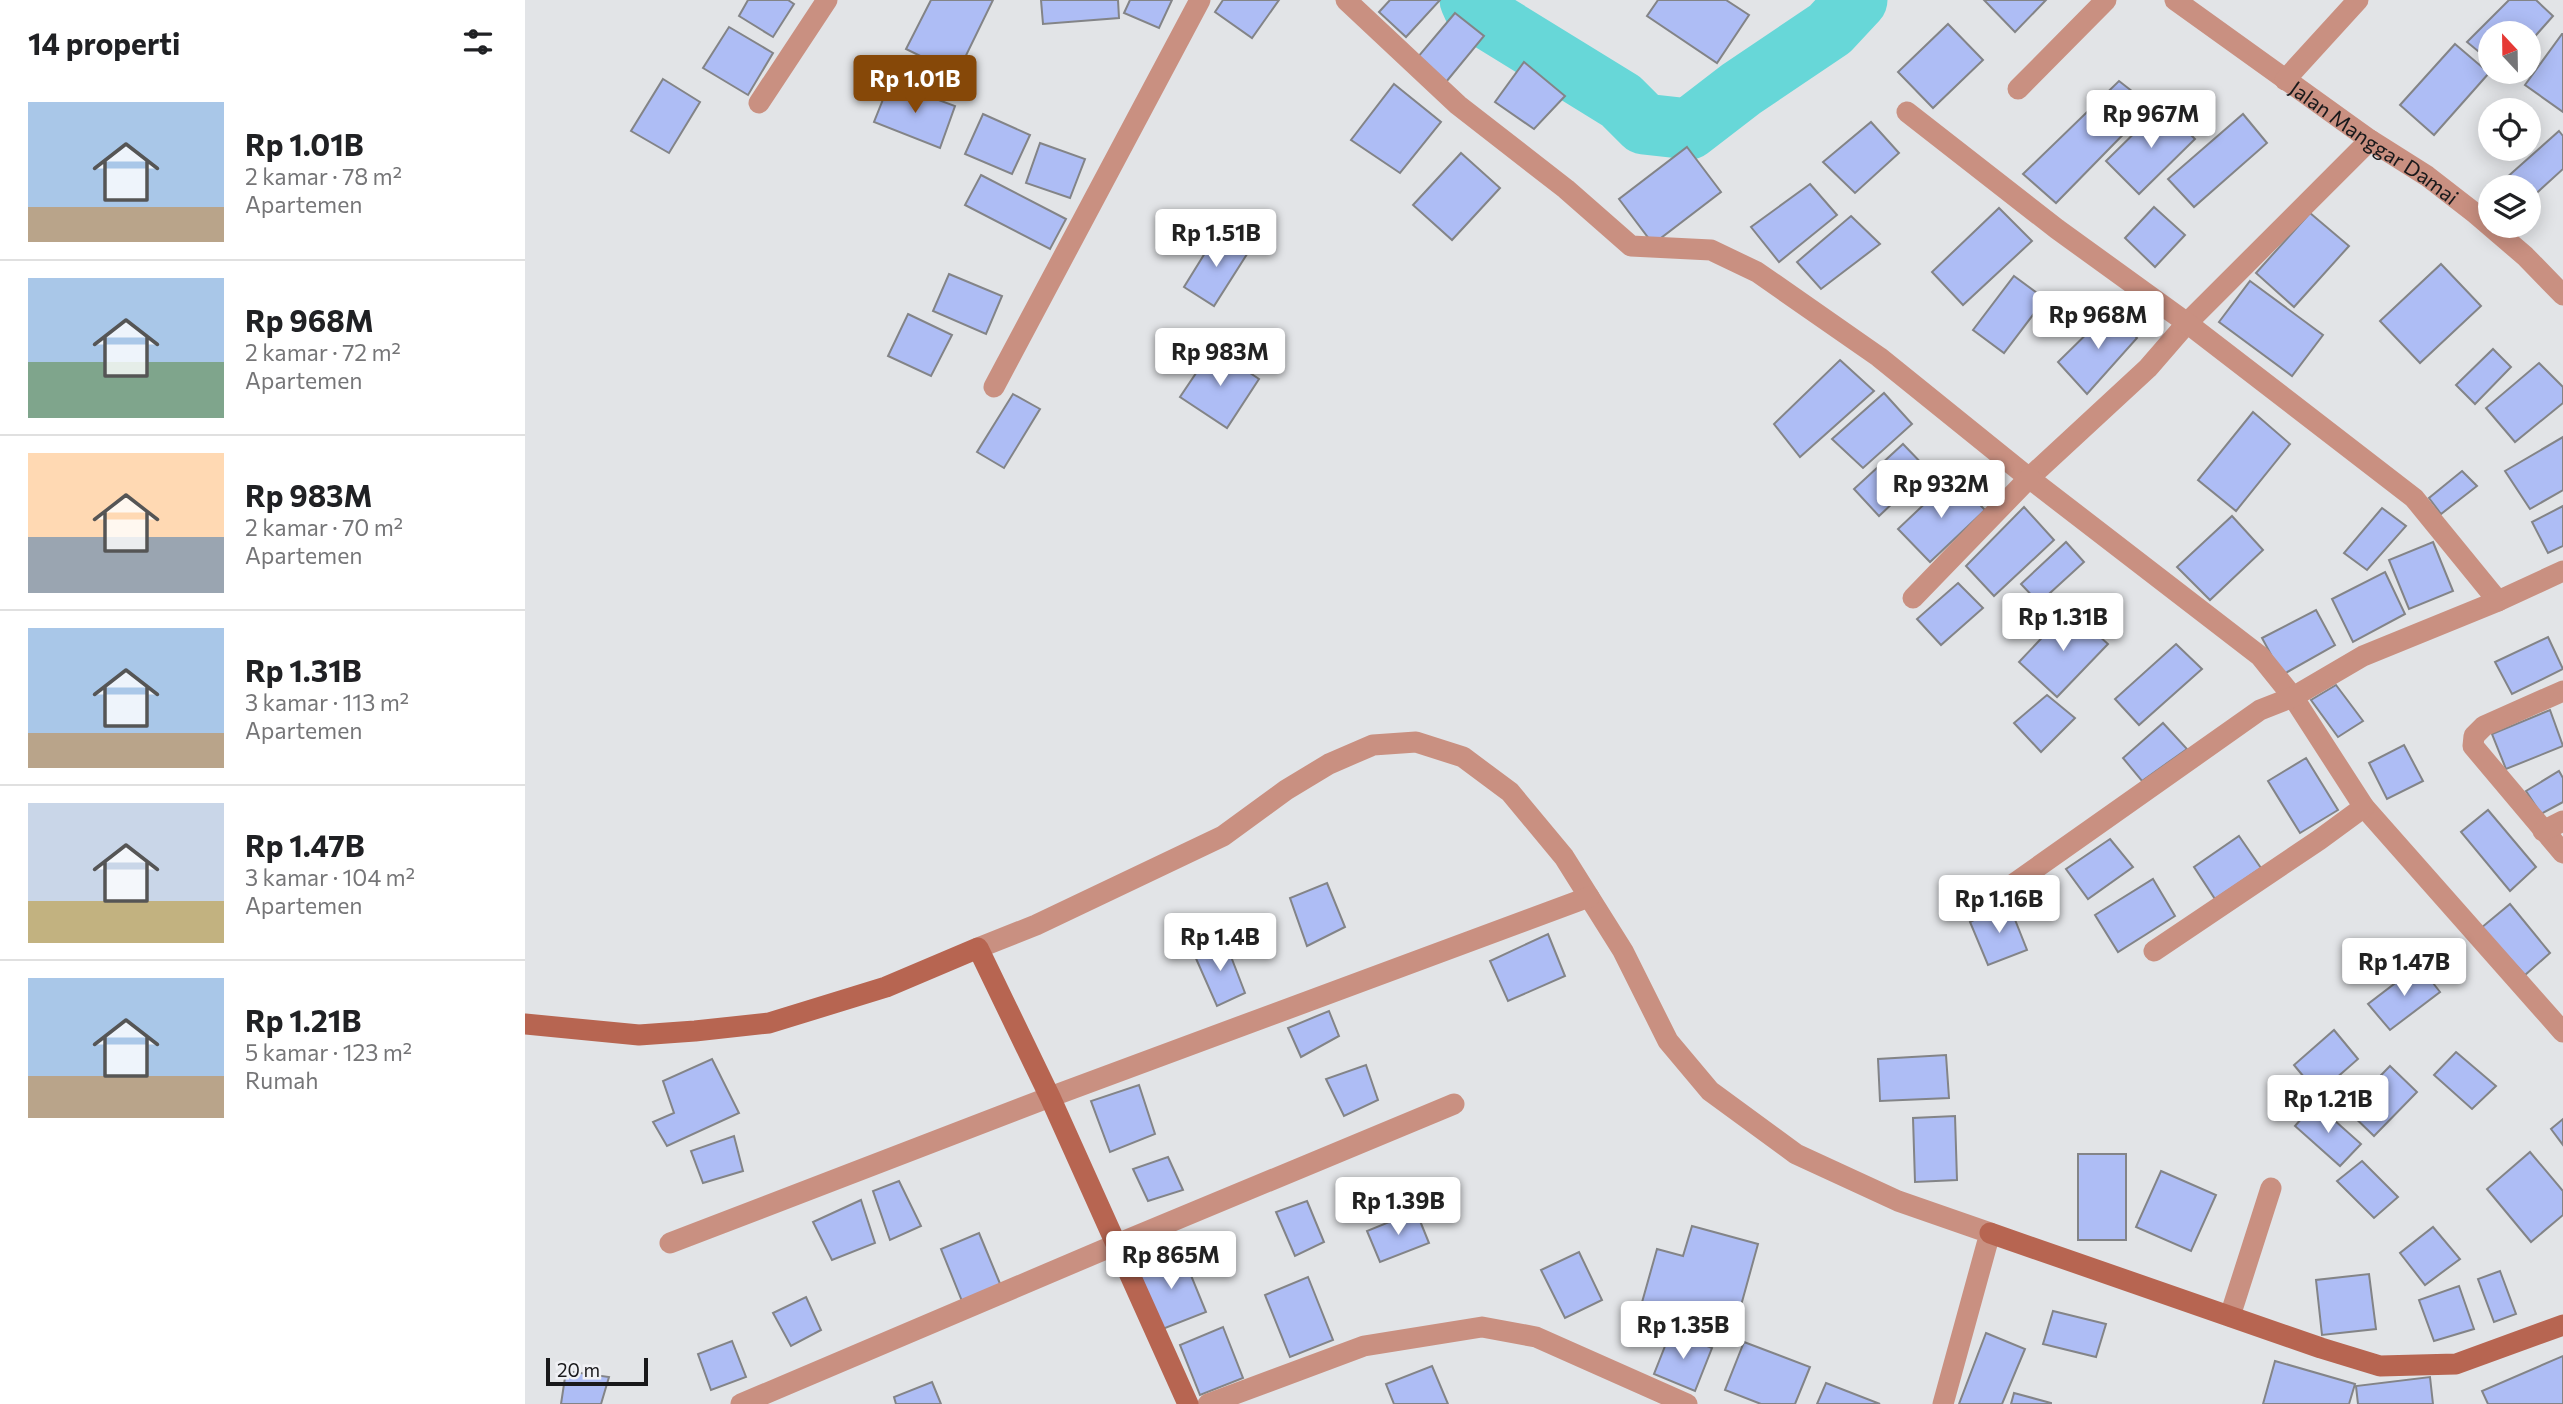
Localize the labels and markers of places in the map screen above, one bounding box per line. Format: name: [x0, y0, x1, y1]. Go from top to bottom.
pin: Rp 1.01B: [843, 55, 987, 115]
pin: Rp 967M: [2086, 90, 2216, 150]
pin: Rp 1.51B: [1144, 210, 1288, 269]
pin: Rp 968M: [2033, 292, 2163, 351]
pin: Rp 983M: [1155, 328, 1285, 388]
pin: Rp 932M: [1876, 461, 2006, 520]
pin: Rp 1.31B: [1991, 594, 2135, 653]
pin: Rp 1.16B: [1927, 876, 2071, 935]
pin: Rp 1.4B: [1155, 914, 1285, 973]
pin: Rp 1.47B: [2332, 939, 2476, 998]
pin: Rp 1.21B: [2256, 1076, 2400, 1135]
pin: Rp 1.39B: [1326, 1178, 1470, 1237]
pin: Rp 865M: [1106, 1232, 1236, 1291]
pin: Rp 1.35B: [1611, 1302, 1755, 1361]

